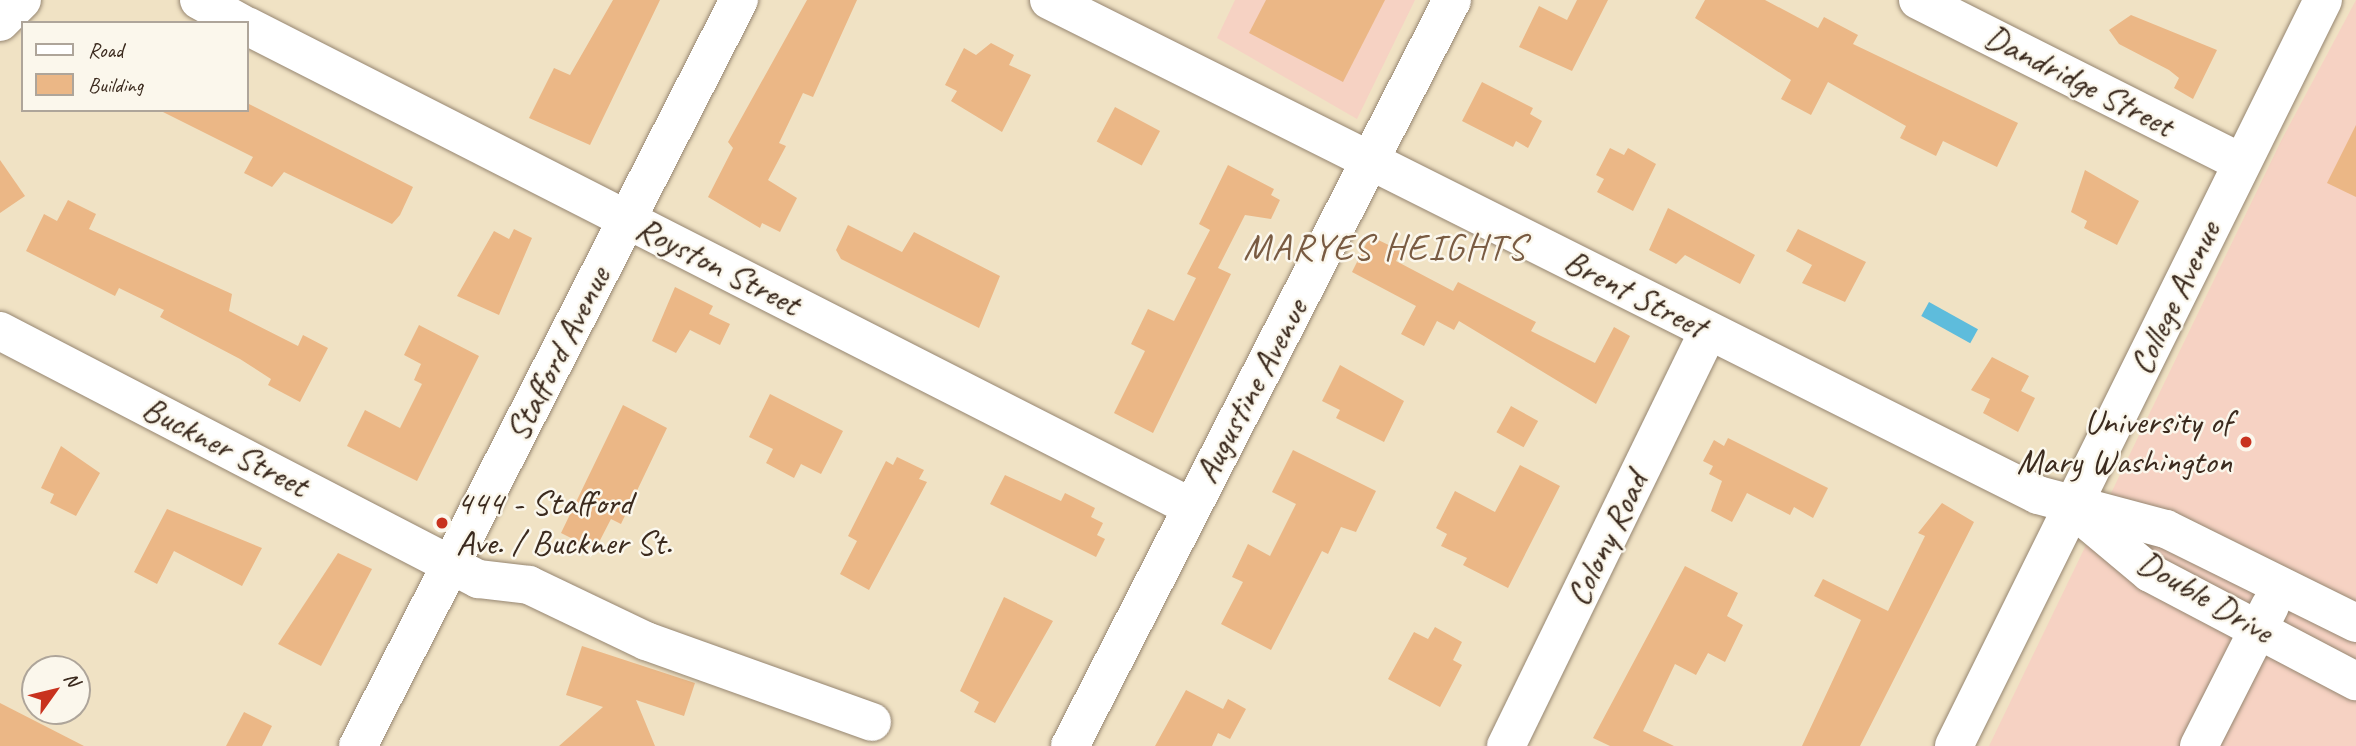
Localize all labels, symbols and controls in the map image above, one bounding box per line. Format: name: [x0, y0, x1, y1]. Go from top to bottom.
street label: Dandridge Street: [1978, 15, 2180, 147]
legend: [21, 21, 248, 112]
text: Road: [88, 37, 123, 63]
text: Building: [88, 72, 143, 98]
street label: Royston Street: [629, 207, 807, 325]
street label: College Avenue: [2120, 215, 2230, 381]
district label: MARYES HEIGHTS: [1246, 225, 1524, 269]
street label: Brent Street: [1557, 240, 1713, 348]
street label: Stafford Avenue: [496, 260, 620, 448]
street label: Augustine Avenue: [1185, 292, 1317, 490]
street label: Buckner Street: [135, 387, 315, 507]
place label: University of Mary Washington: [2016, 401, 2232, 483]
marker: University of Mary Washington: [2238, 434, 2254, 450]
street label: Colony Road: [1557, 466, 1657, 612]
place label: 444 - Stafford Ave. / Buckner St.: [456, 482, 673, 564]
marker: 444 - Stafford Ave. / Buckner St.: [434, 515, 450, 531]
street label: Double Drive: [2130, 541, 2280, 653]
north arrow: [21, 655, 91, 725]
text: N: [59, 668, 85, 691]

